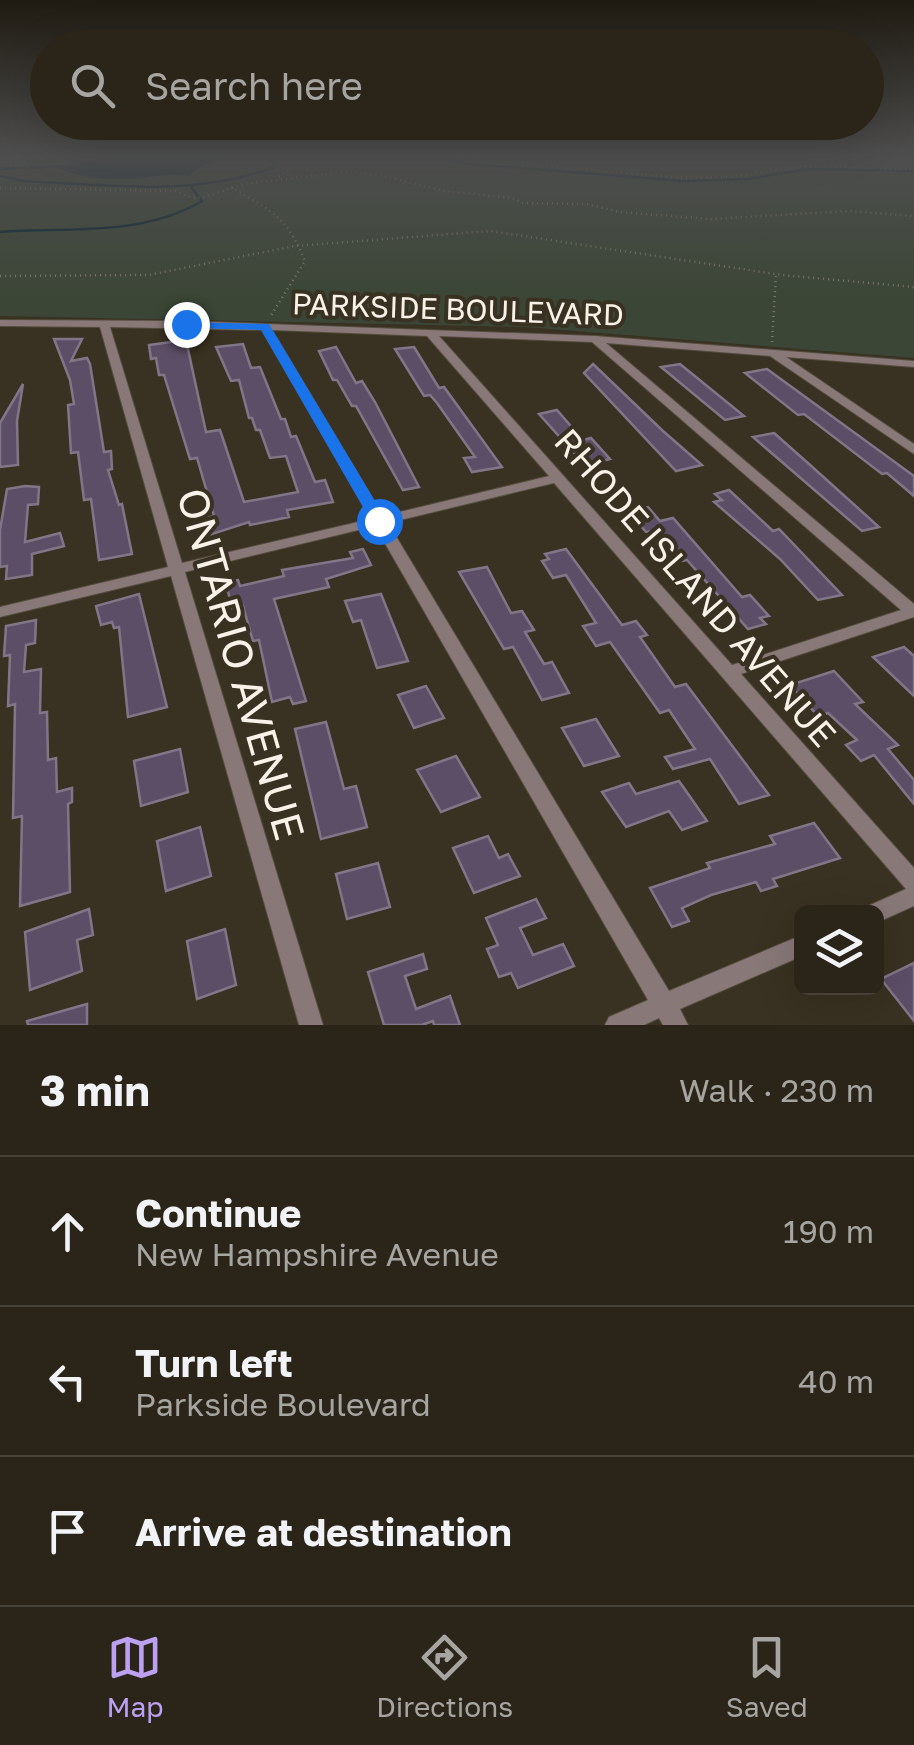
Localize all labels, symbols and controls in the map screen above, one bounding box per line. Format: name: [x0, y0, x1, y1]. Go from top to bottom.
search box: [30, 30, 884, 140]
icon: search: [65, 58, 120, 113]
text: Search here: [145, 63, 363, 108]
street label: PARKSIDE BOULEVARD: [292, 285, 625, 333]
route end: [164, 302, 210, 348]
street label: RHODE ISLAND AVENUE: [546, 420, 845, 755]
street label: ONTARIO AVENUE: [168, 482, 316, 845]
route start: [357, 499, 403, 545]
map controls: [794, 905, 884, 995]
button: layers: [794, 905, 884, 995]
text: 3 min: [40, 1065, 150, 1115]
text: Walk · 230 m: [679, 1071, 874, 1109]
text: Continue: [135, 1190, 301, 1235]
icon: ahead: [40, 1204, 95, 1259]
text: 190 m: [783, 1212, 874, 1250]
text: New Hampshire Avenue: [135, 1235, 499, 1273]
text: Turn left: [135, 1340, 293, 1385]
icon: left: [40, 1354, 95, 1409]
text: 40 m: [798, 1362, 874, 1400]
text: Parkside Boulevard: [135, 1385, 431, 1423]
icon: arrive: [40, 1504, 95, 1559]
text: Arrive at destination: [135, 1509, 512, 1554]
tab: Map: [106, 1630, 164, 1723]
tab: Directions: [376, 1630, 513, 1723]
tab: Saved: [726, 1630, 808, 1723]

